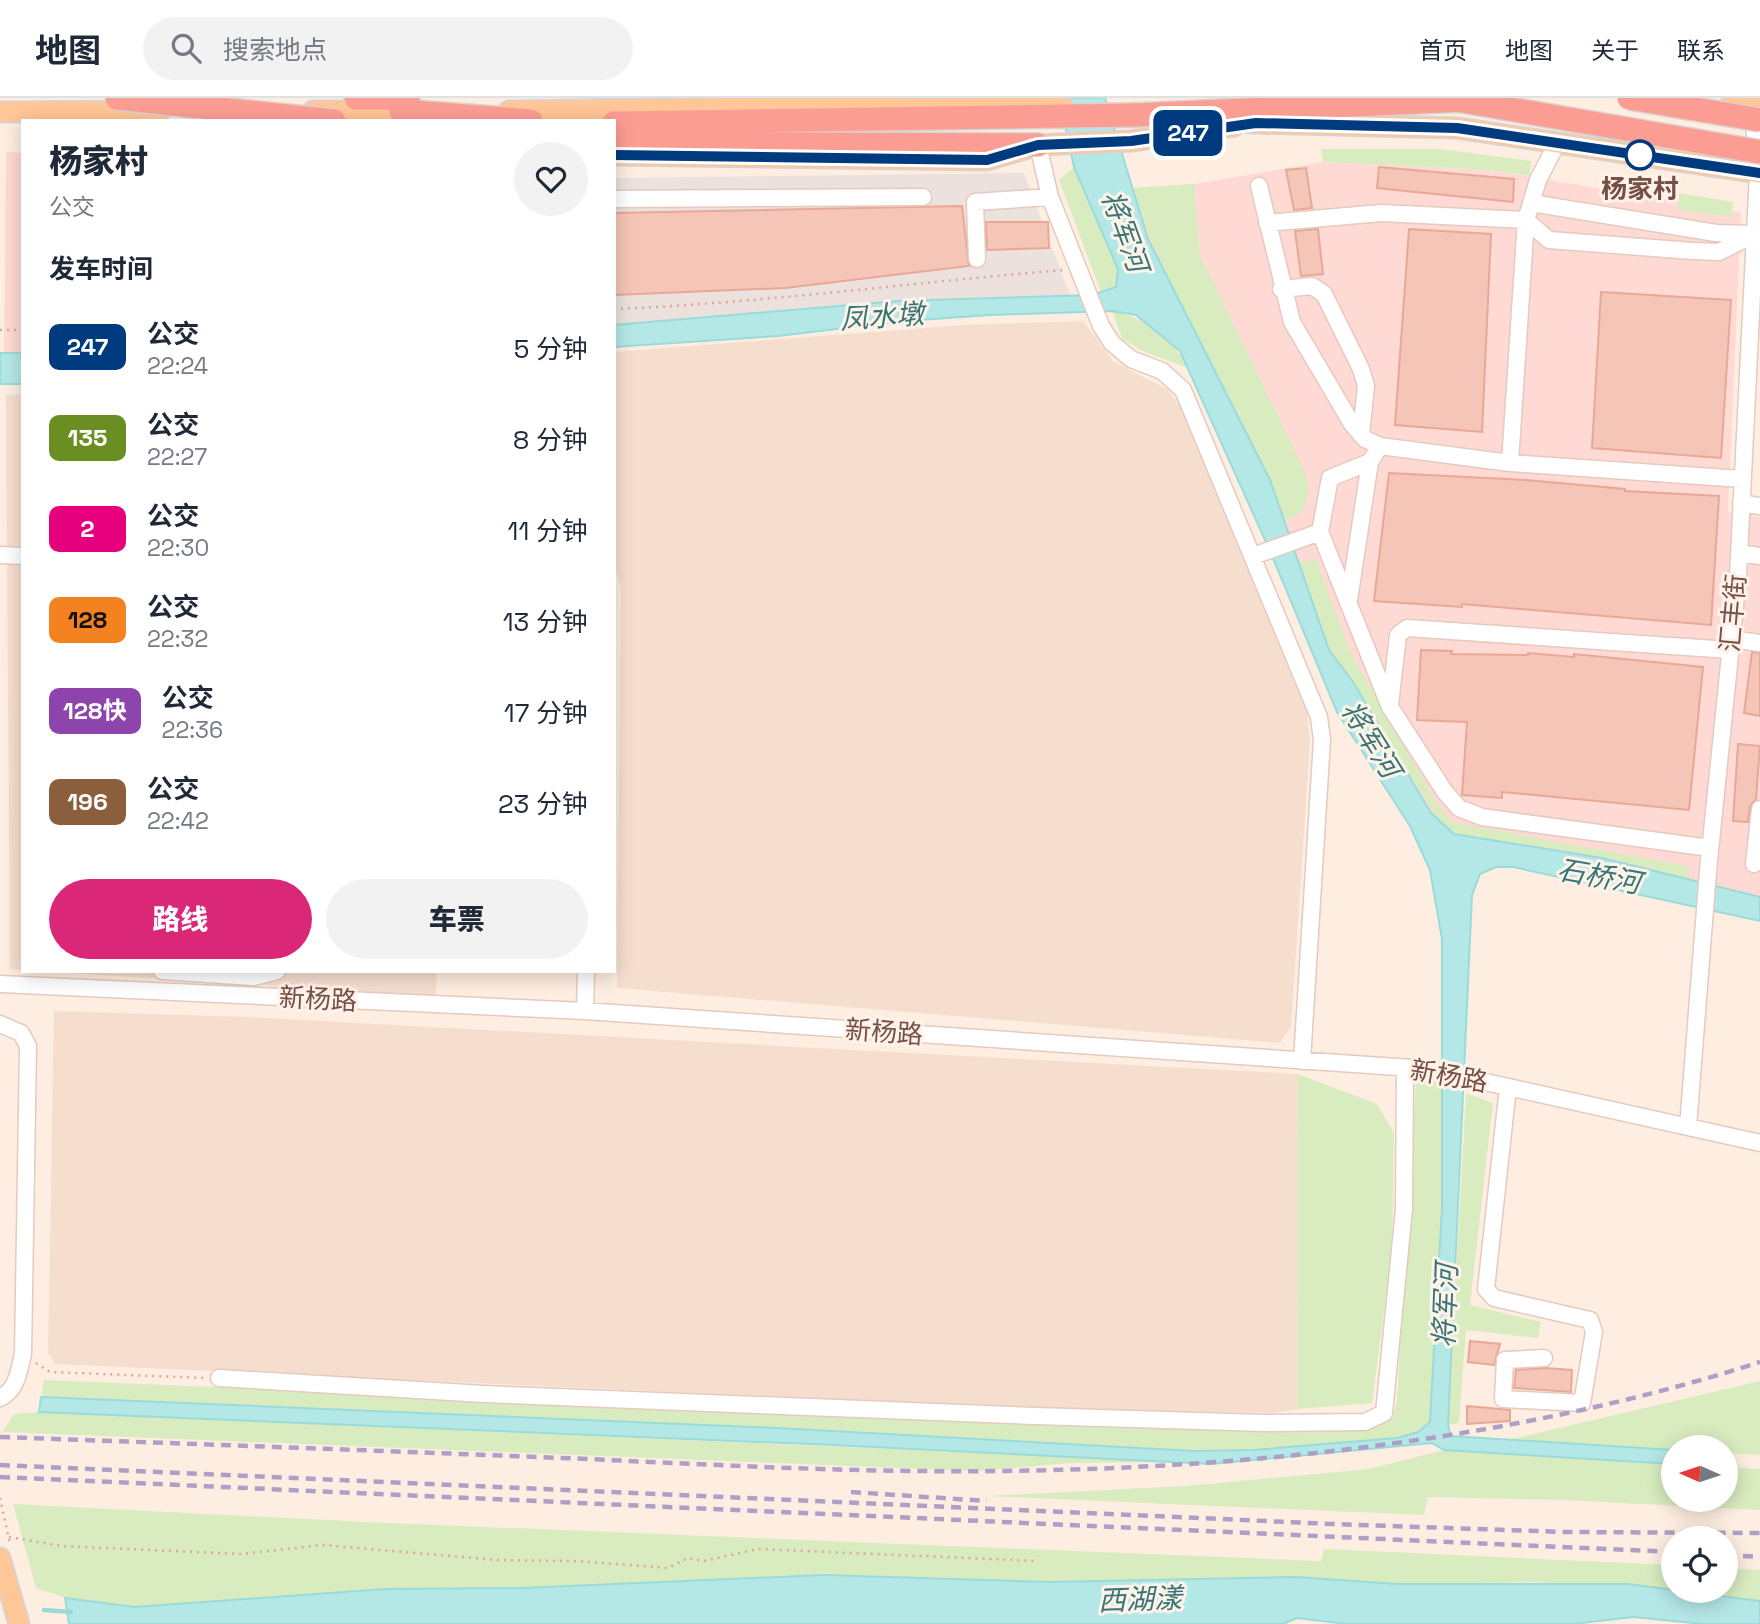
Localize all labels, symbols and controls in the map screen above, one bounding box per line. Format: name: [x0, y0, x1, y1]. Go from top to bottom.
search box: [143, 17, 633, 80]
icon: search: [167, 29, 205, 67]
text: 地图: [35, 30, 101, 72]
text: 搜索地点: [223, 33, 327, 67]
text: 首页: [1419, 35, 1467, 66]
text: 地图: [1505, 35, 1553, 66]
text: 关于: [1591, 35, 1639, 66]
text: 联系: [1677, 35, 1725, 66]
line badge: 247: [1148, 110, 1228, 156]
text: 247: [1167, 117, 1209, 148]
marker: 杨家村: [1625, 140, 1655, 170]
text: 杨家村: [49, 141, 148, 183]
button: heart: [514, 142, 588, 216]
place label: 杨家村: [1601, 172, 1679, 206]
water label: 将军河: [1094, 185, 1158, 281]
text: 公交: [49, 192, 95, 222]
text: 发车时间: [49, 252, 153, 286]
water label: 凤水墩: [839, 295, 929, 337]
text: 公交: [147, 317, 199, 351]
text: 247: [67, 331, 108, 362]
text: 5 分钟: [514, 332, 588, 366]
text: 22:24: [147, 351, 208, 381]
text: 公交: [147, 408, 199, 442]
text: 135: [68, 422, 107, 453]
text: 8 分钟: [513, 423, 588, 457]
text: 22:27: [147, 442, 207, 472]
text: 公交: [147, 499, 199, 533]
text: 2: [80, 513, 95, 544]
text: 11 分钟: [508, 514, 588, 548]
text: 22:30: [147, 533, 209, 563]
street label: 汇丰街: [1713, 573, 1753, 653]
text: 公交: [147, 590, 199, 624]
text: 128: [68, 604, 107, 635]
text: 13 分钟: [503, 605, 588, 639]
text: 22:32: [147, 624, 208, 654]
text: 公交: [162, 681, 214, 715]
water label: 将军河: [1333, 694, 1411, 788]
text: 128快: [63, 695, 127, 726]
text: 17 分钟: [504, 696, 588, 730]
text: 22:36: [162, 715, 223, 745]
text: 公交: [147, 772, 199, 806]
text: 196: [67, 786, 108, 817]
text: 23 分钟: [498, 787, 588, 821]
text: 22:42: [147, 806, 209, 836]
water label: 石桥河: [1555, 851, 1648, 902]
button: 路线: [49, 879, 312, 959]
button: 车票: [326, 879, 588, 959]
street label: 新杨路: [278, 980, 358, 1018]
street label: 新杨路: [844, 1012, 924, 1052]
street label: 新杨路: [1408, 1052, 1490, 1100]
water label: 将军河: [1426, 1258, 1465, 1349]
north arrow: [1661, 1435, 1738, 1512]
map controls: [1661, 1435, 1738, 1603]
button: locate: [1661, 1526, 1738, 1603]
water label: 西湖漾: [1097, 1579, 1187, 1618]

